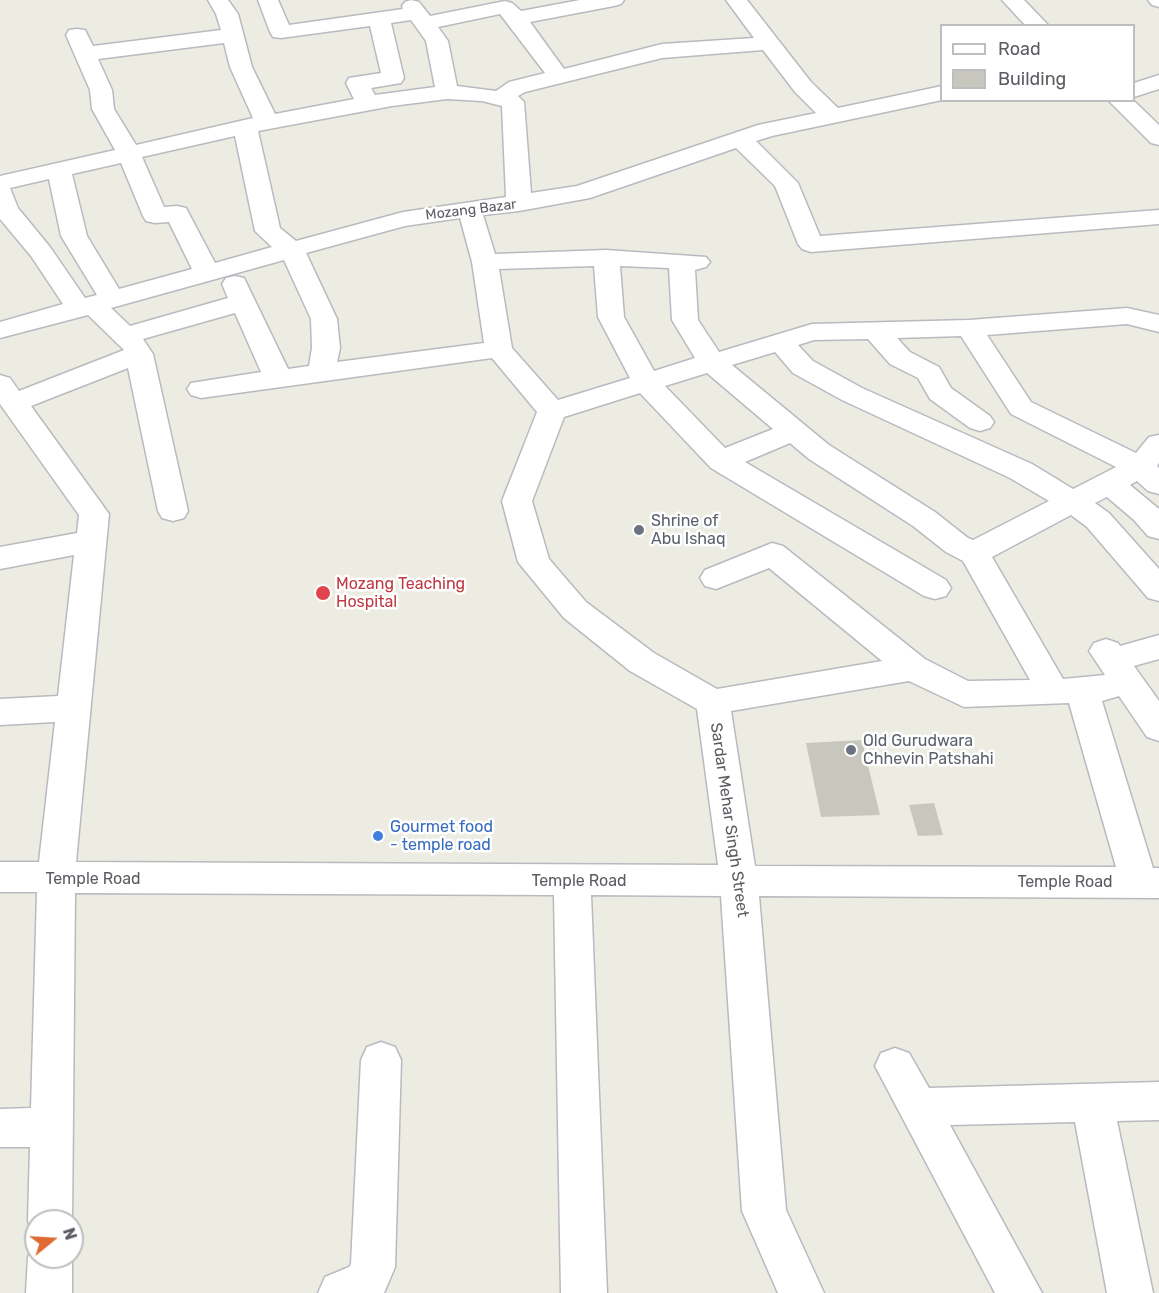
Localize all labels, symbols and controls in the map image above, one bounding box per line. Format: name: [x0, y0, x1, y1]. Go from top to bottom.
legend: [940, 24, 1135, 102]
text: Road: [998, 38, 1041, 60]
text: Building: [998, 68, 1066, 90]
street label: Mozang Bazar: [425, 196, 517, 224]
place label: Shrine of Abu Ishaq: [651, 511, 725, 549]
marker: Shrine of Abu Ishaq: [632, 523, 646, 537]
place label: Mozang Teaching Hospital: [336, 574, 465, 612]
marker: Mozang Teaching Hospital: [314, 584, 332, 602]
street label: Sardar Mehar Singh Street: [706, 721, 752, 919]
place label: Old Gurudwara Chhevin Patshahi: [863, 731, 994, 769]
marker: Old Gurudwara Chhevin Patshahi: [844, 743, 858, 757]
place label: Gourmet food - temple road: [390, 817, 493, 855]
marker: Gourmet food - temple road: [371, 829, 385, 843]
street label: Temple Road: [45, 869, 141, 889]
street label: Temple Road: [531, 871, 627, 891]
street label: Temple Road: [1017, 872, 1113, 892]
north arrow: [24, 1209, 84, 1269]
text: N: [59, 1225, 81, 1242]

